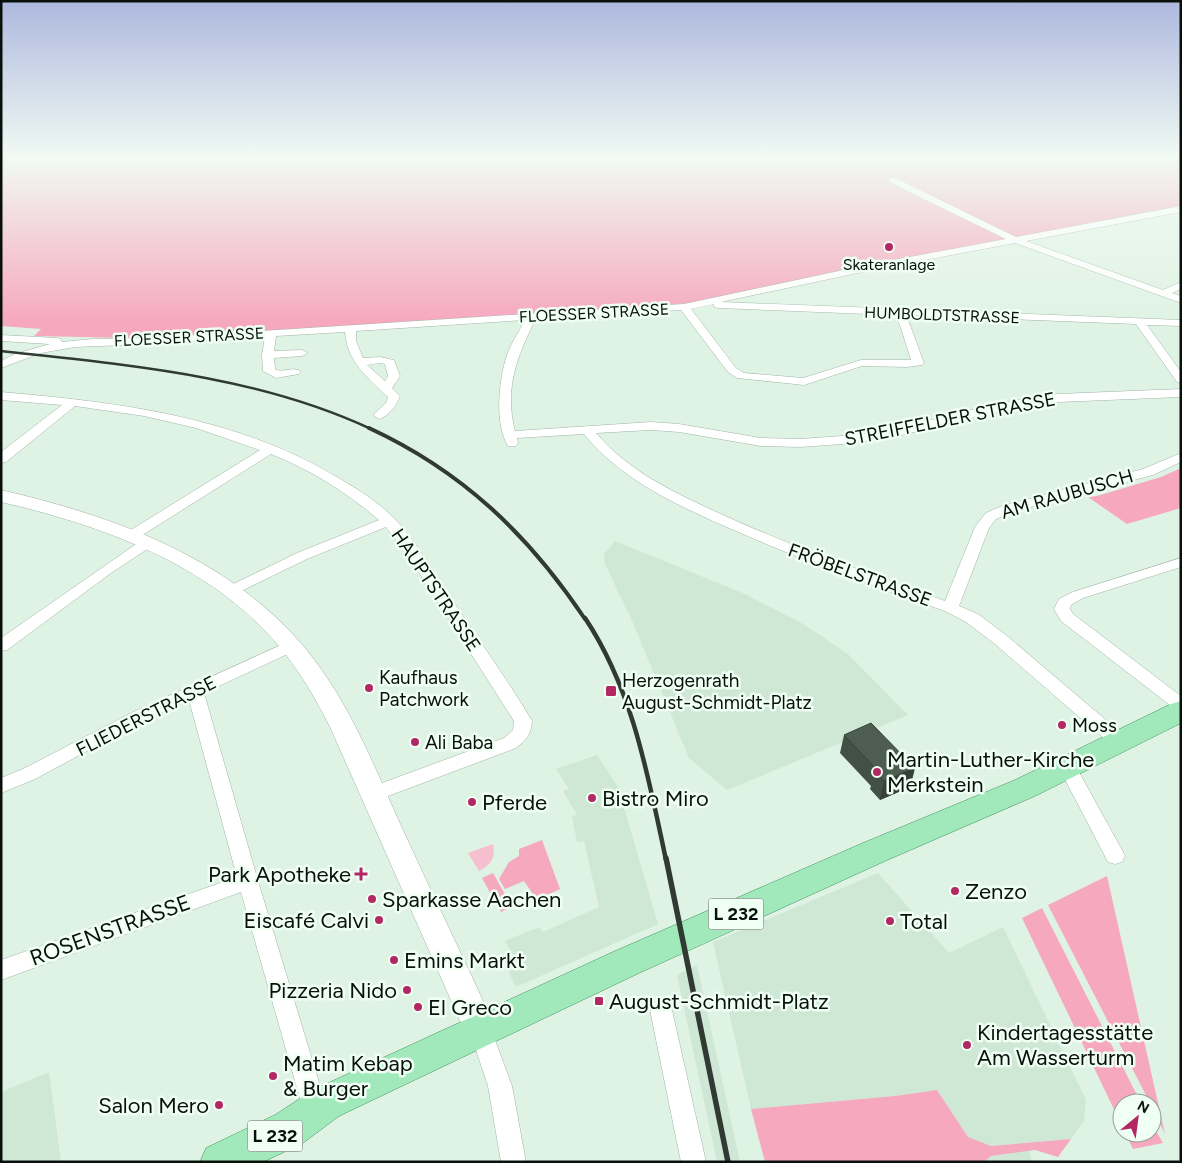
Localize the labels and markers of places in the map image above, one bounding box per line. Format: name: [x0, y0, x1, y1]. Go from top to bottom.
marker: Skateranlage: [883, 241, 895, 253]
place label: Skateranlage: [843, 255, 936, 274]
place label: Kaufhaus Patchwork: [379, 666, 469, 711]
place label: Herzogenrath August-Schmidt-Platz: [622, 669, 812, 714]
marker: Kaufhaus Patchwork: [363, 682, 375, 694]
marker: Herzogenrath August-Schmidt-Platz: [604, 684, 618, 698]
place label: Moss: [1072, 714, 1117, 737]
marker: Moss: [1056, 719, 1068, 731]
place label: Ali Baba: [425, 731, 493, 754]
marker: Ali Baba: [409, 736, 421, 748]
place label: Martin-Luther-Kirche Merkstein: [887, 746, 1094, 798]
marker: Martin-Luther-Kirche Merkstein: [871, 766, 883, 778]
place label: Bistro Miro: [602, 785, 709, 812]
place label: Pferde: [482, 789, 547, 816]
marker: Bistro Miro: [586, 792, 598, 804]
marker: Pferde: [466, 796, 478, 808]
place label: Park Apotheke: [208, 861, 351, 888]
marker: Park Apotheke: [355, 868, 367, 880]
place label: Zenzo: [965, 878, 1027, 905]
marker: Zenzo: [949, 885, 961, 897]
place label: Sparkasse Aachen: [382, 886, 561, 913]
marker: Sparkasse Aachen: [366, 893, 378, 905]
place label: Eiscafé Calvi: [244, 907, 369, 934]
place label: Total: [900, 908, 948, 935]
marker: Eiscafé Calvi: [373, 914, 385, 926]
marker: Total: [884, 915, 896, 927]
place label: Emins Markt: [404, 947, 525, 974]
marker: Emins Markt: [388, 954, 400, 966]
place label: Pizzeria Nido: [269, 977, 397, 1004]
marker: Pizzeria Nido: [401, 984, 413, 996]
place label: August-Schmidt-Platz: [609, 988, 829, 1015]
place label: El Greco: [428, 994, 512, 1021]
marker: August-Schmidt-Platz: [593, 995, 605, 1007]
marker: El Greco: [412, 1001, 424, 1013]
place label: Kindertagesstätte Am Wasserturm: [977, 1019, 1153, 1071]
marker: Kindertagesstätte Am Wasserturm: [961, 1039, 973, 1051]
place label: Matim Kebap & Burger: [283, 1050, 413, 1102]
marker: Matim Kebap & Burger: [267, 1070, 279, 1082]
place label: Salon Mero: [98, 1092, 209, 1119]
marker: Salon Mero: [213, 1099, 225, 1111]

